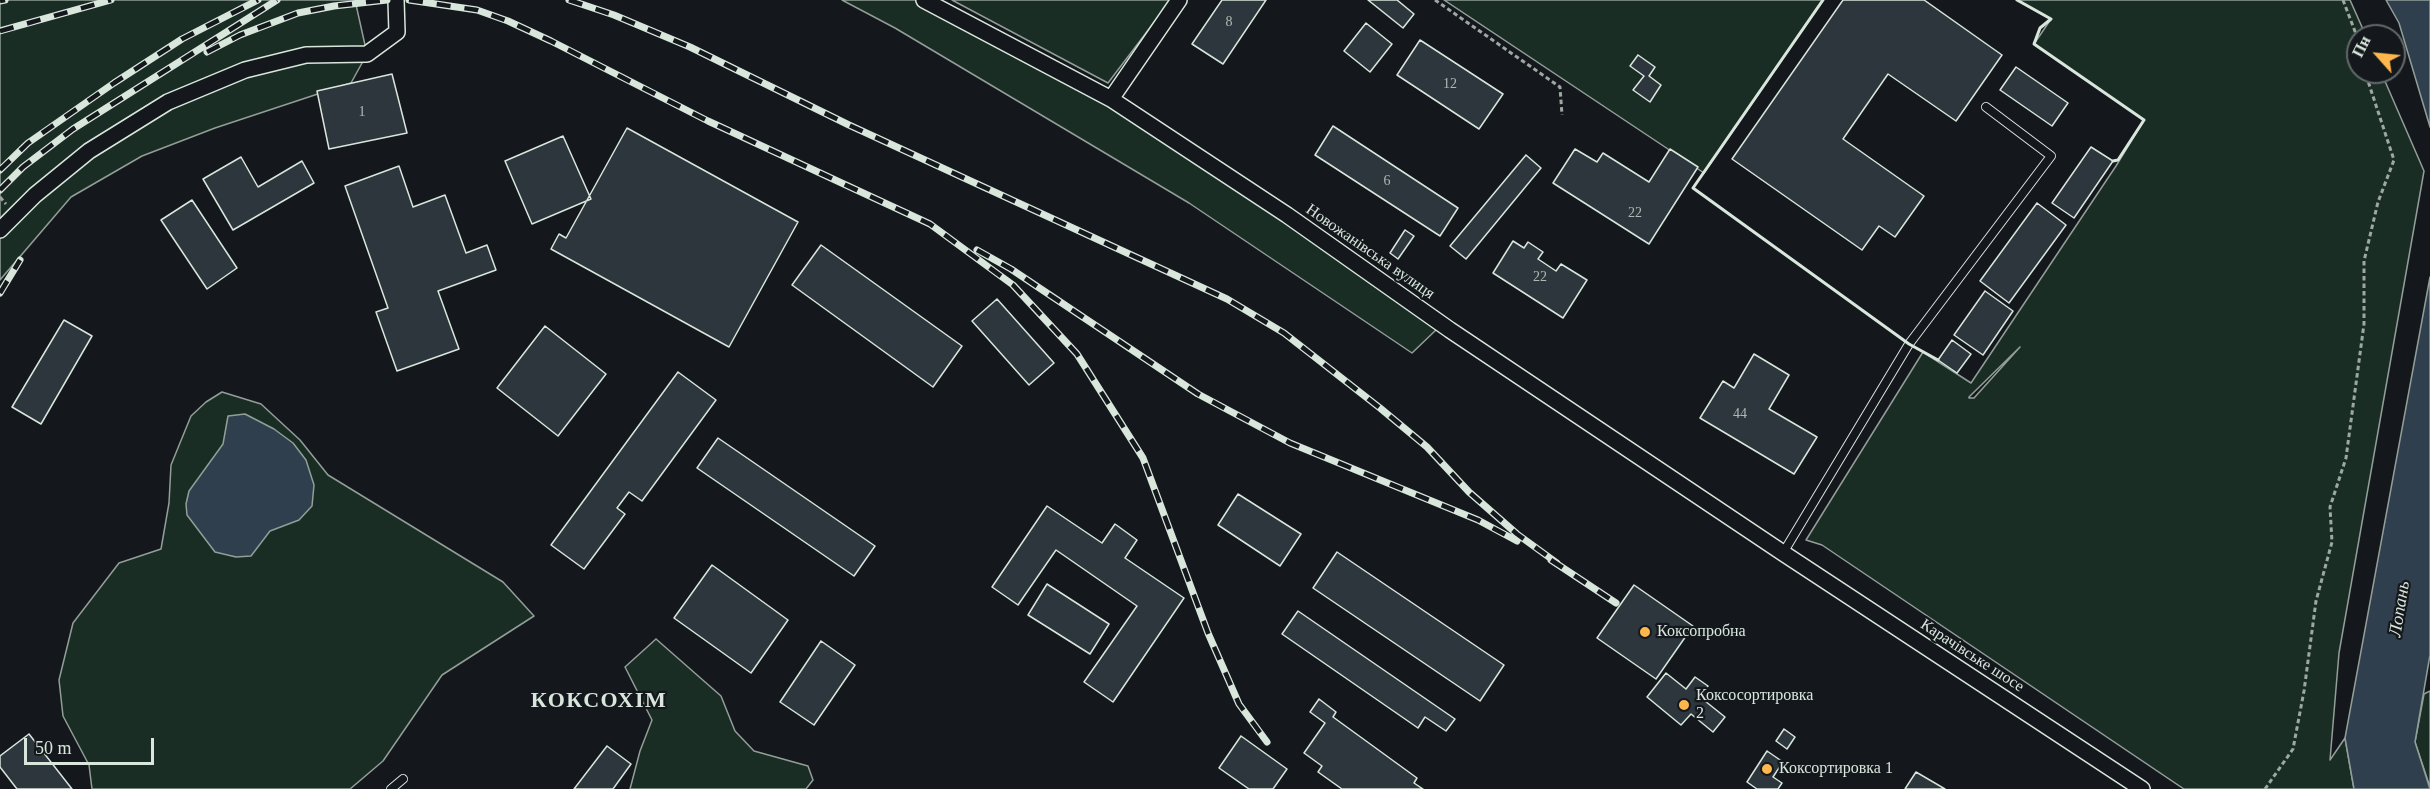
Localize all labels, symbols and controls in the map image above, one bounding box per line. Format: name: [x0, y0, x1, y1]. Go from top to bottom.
house number: 8: [1226, 14, 1232, 30]
north arrow: [2346, 24, 2406, 84]
text: Пн: [2349, 33, 2374, 60]
house number: 12: [1443, 76, 1457, 92]
house number: 1: [358, 104, 366, 120]
house number: 6: [1384, 173, 1390, 189]
street label: Новожанівська вулиця: [1302, 200, 1438, 304]
house number: 22: [1628, 205, 1642, 221]
house number: 22: [1533, 269, 1547, 285]
house number: 44: [1733, 406, 1747, 422]
water label: Лопань: [2385, 580, 2415, 638]
street label: Карачівське шосе: [1916, 615, 2028, 697]
place label: Коксопробна: [1657, 622, 1746, 642]
marker: Коксопробна: [1638, 625, 1652, 639]
place label: Коксосортировка 2: [1696, 686, 1813, 724]
district label: КОКСОХІМ: [531, 688, 667, 714]
marker: Коксосортировка 2: [1677, 698, 1691, 712]
scale bar: [27, 726, 158, 764]
text: 50 m: [35, 738, 72, 758]
place label: Коксортировка 1: [1779, 759, 1893, 779]
marker: Коксортировка 1: [1760, 762, 1774, 776]

